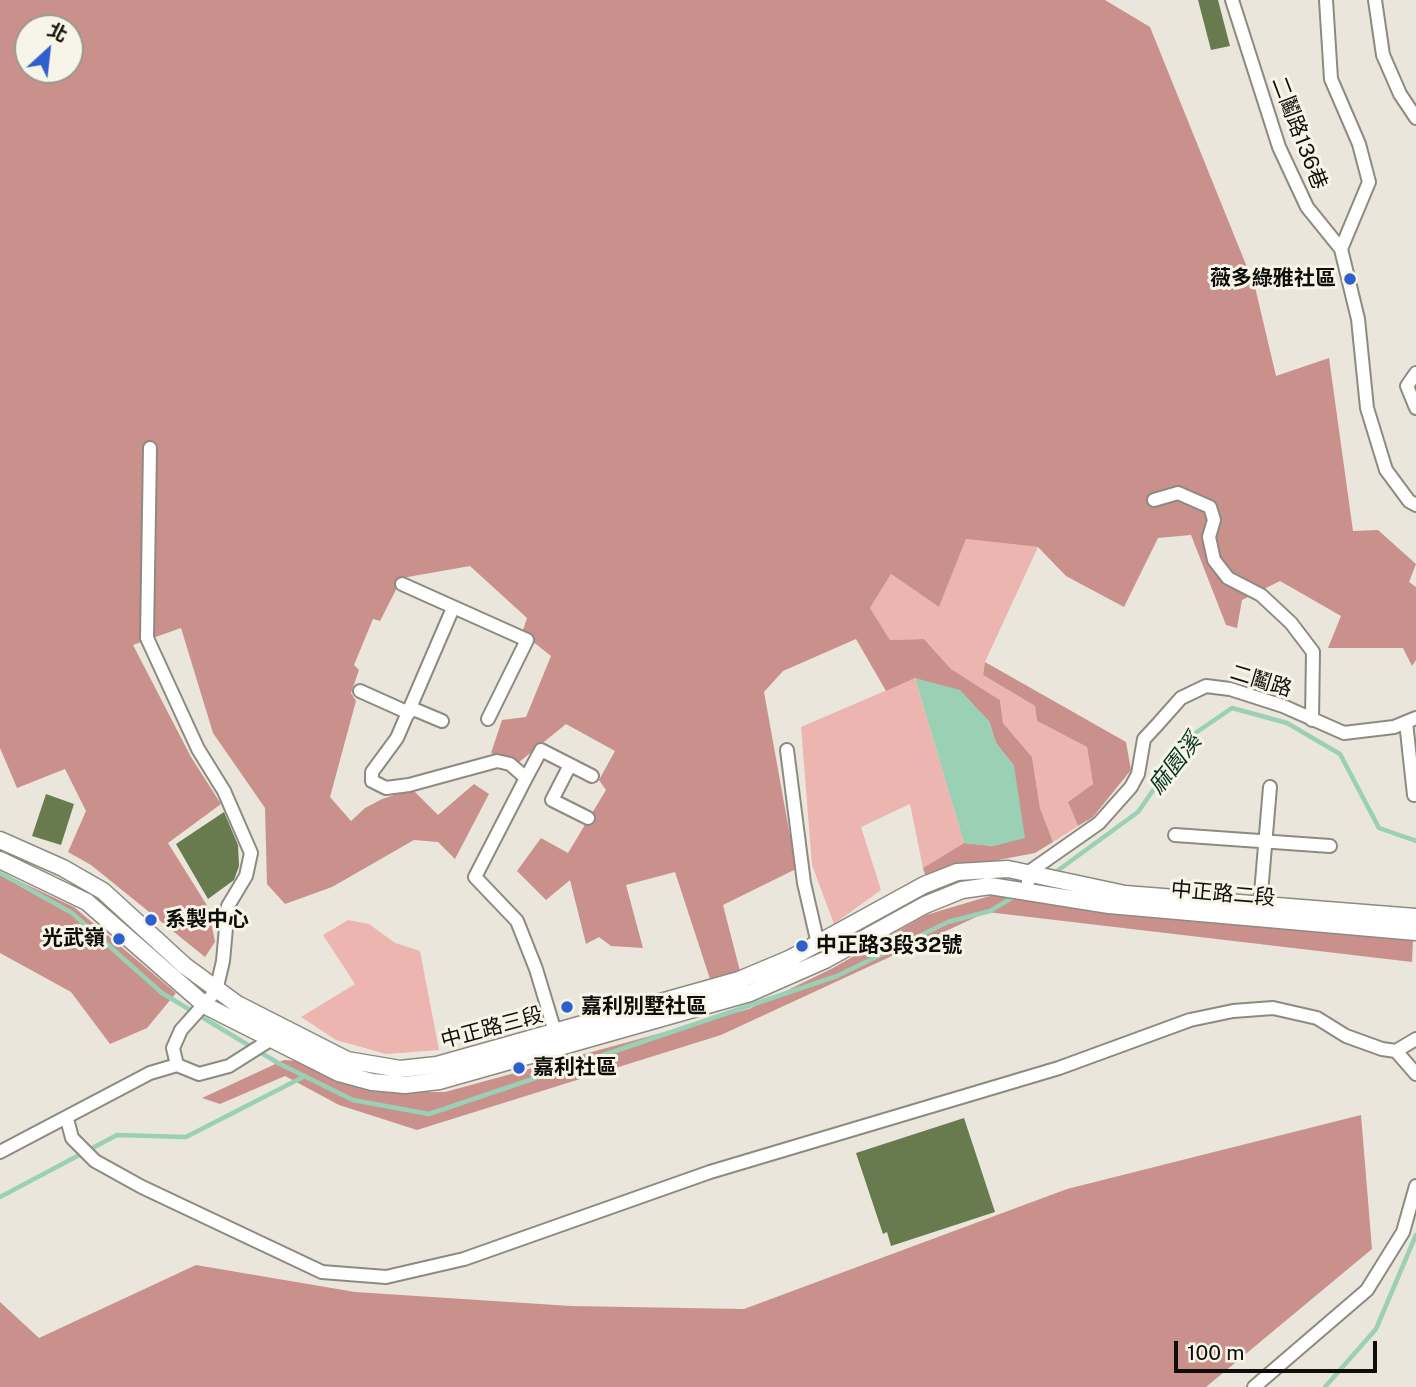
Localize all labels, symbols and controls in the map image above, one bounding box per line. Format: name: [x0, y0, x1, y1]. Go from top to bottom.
north arrow: [14, 14, 84, 84]
text: 北: [44, 18, 71, 46]
street label: 二鬮路136巷: [1266, 73, 1332, 193]
place label: 薇多綠雅社區: [1210, 266, 1336, 292]
marker: 薇多綠雅社區: [1342, 271, 1358, 287]
street label: 二鬮路: [1227, 660, 1295, 702]
water label: 麻園溪: [1143, 728, 1207, 800]
street label: 中正路二段: [1170, 877, 1276, 911]
place label: 系製中心: [165, 907, 249, 933]
marker: 系製中心: [143, 912, 159, 928]
place label: 光武嶺: [42, 926, 105, 952]
marker: 光武嶺: [111, 931, 127, 947]
place label: 中正路3段32號: [816, 933, 962, 959]
marker: 中正路3段32號: [794, 938, 810, 954]
place label: 嘉利別墅社區: [581, 994, 707, 1020]
marker: 嘉利別墅社區: [559, 999, 575, 1015]
street label: 中正路三段: [438, 1002, 546, 1054]
place label: 嘉利社區: [533, 1055, 617, 1081]
marker: 嘉利社區: [511, 1060, 527, 1076]
scale bar: [1178, 1328, 1381, 1372]
text: 100 m: [1187, 1340, 1244, 1365]

